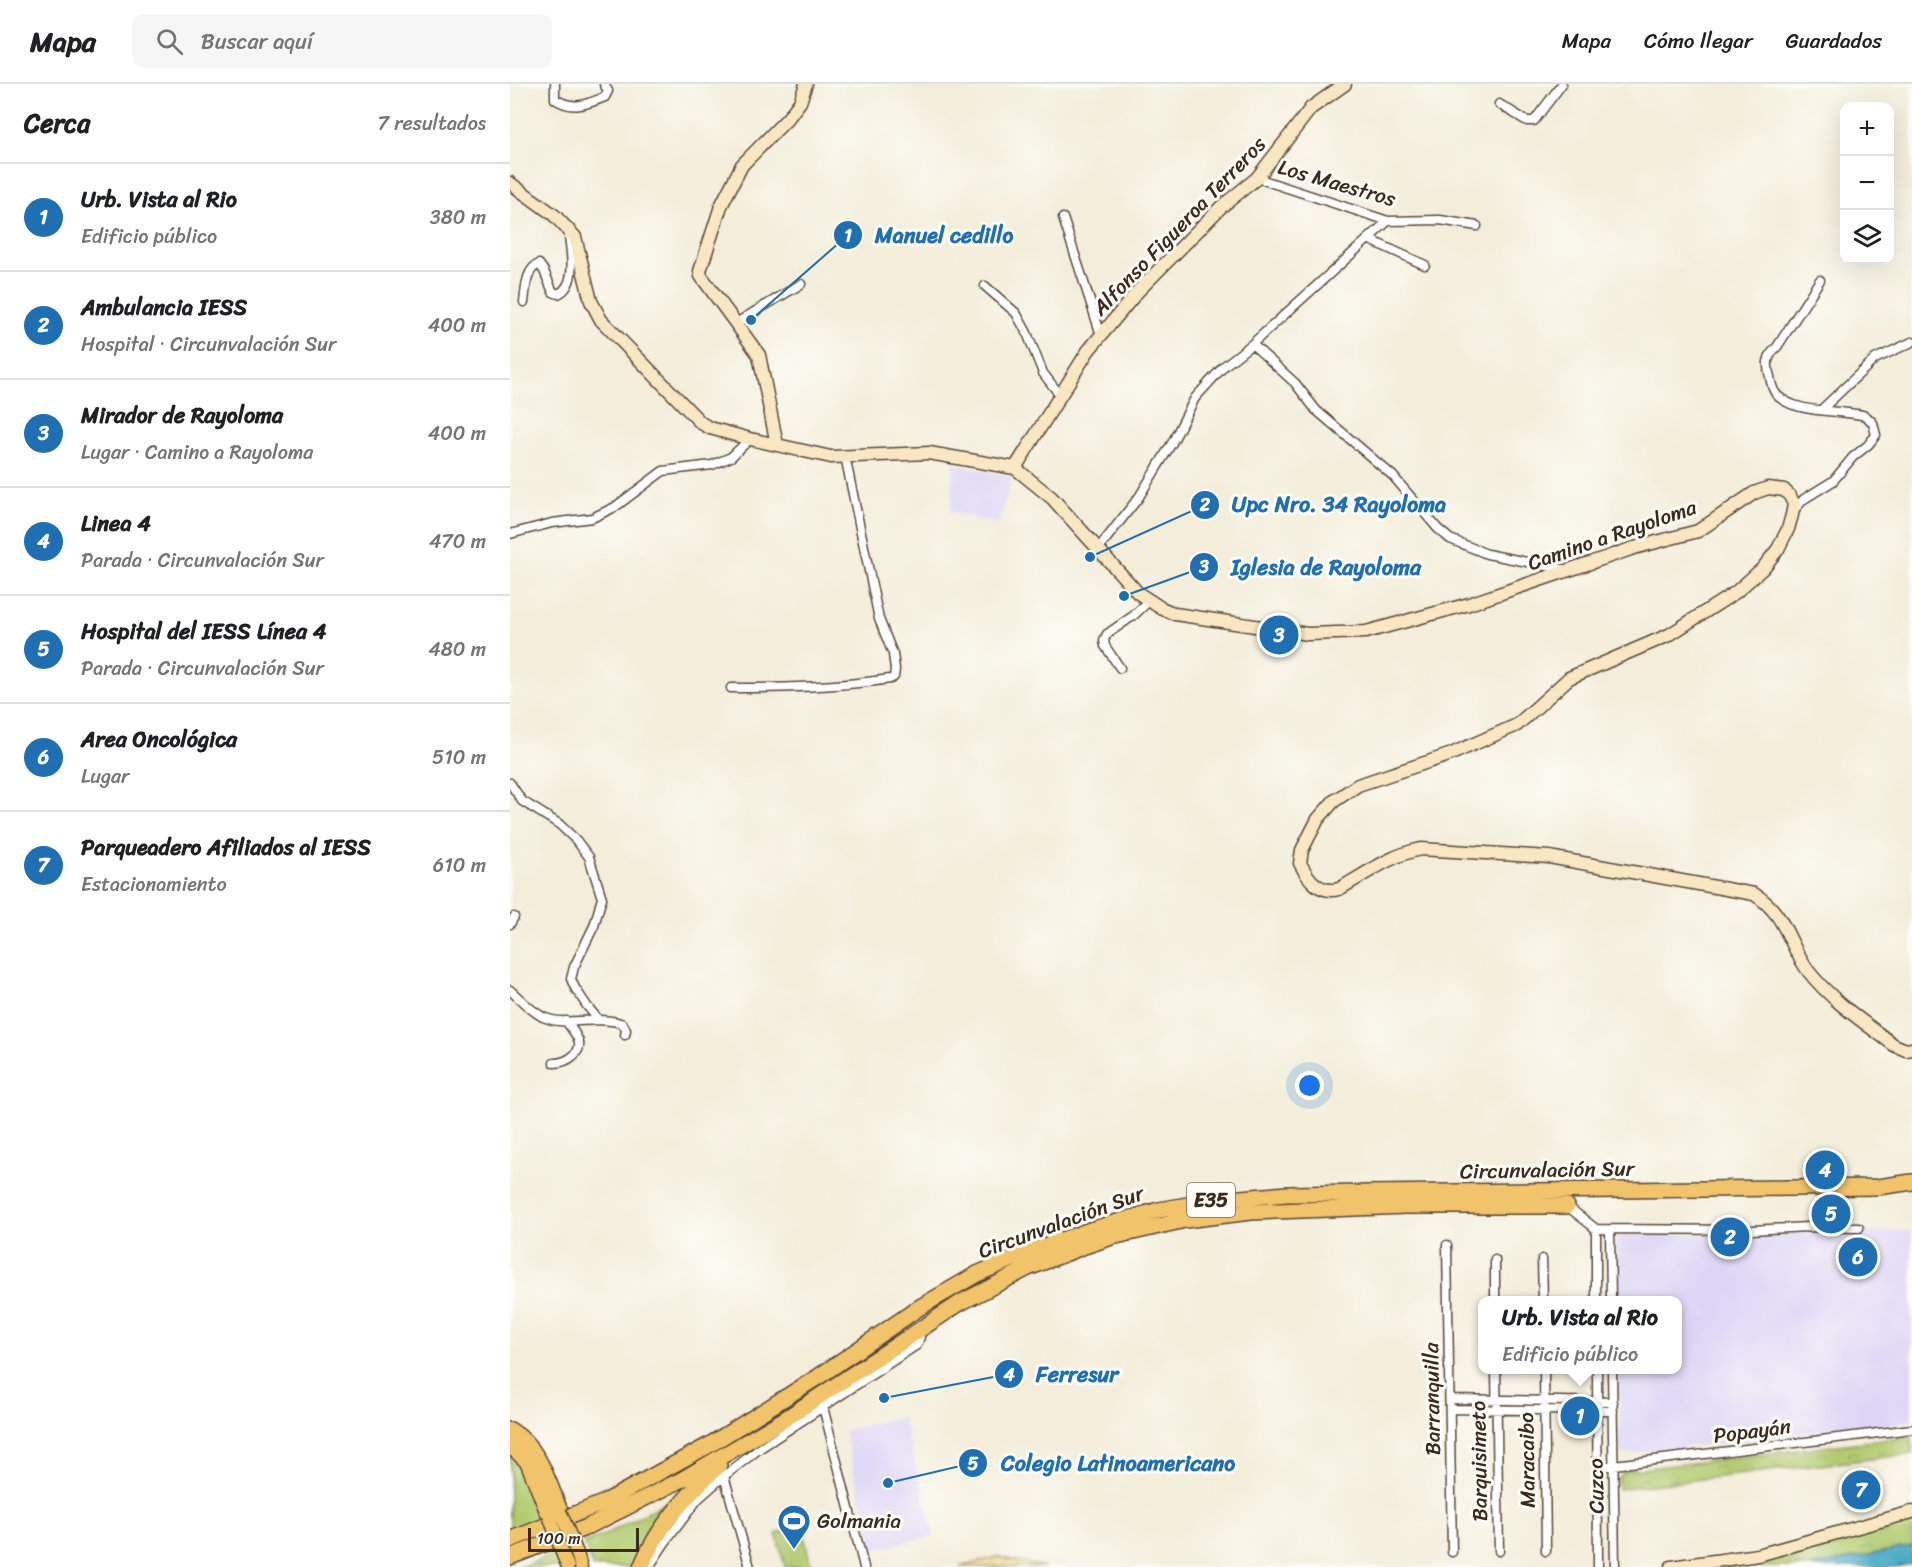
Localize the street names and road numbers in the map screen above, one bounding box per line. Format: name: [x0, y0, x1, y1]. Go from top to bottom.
street label: Alfonso Figueroa Terreros: [1082, 127, 1276, 326]
street label: Los Maestros: [1274, 148, 1401, 218]
street label: Camino a Rayoloma: [1522, 488, 1702, 582]
street label: Circunvalación Sur: [1460, 1149, 1636, 1191]
street label: Circunvalación Sur: [973, 1174, 1151, 1270]
road number: E35: [1187, 1183, 1235, 1217]
street label: Barranquilla: [1412, 1342, 1452, 1456]
street label: Barquisimeto: [1459, 1400, 1499, 1522]
street label: Popayán: [1711, 1407, 1793, 1455]
street label: Maracaibo: [1507, 1412, 1547, 1508]
street label: Cuzco: [1577, 1458, 1615, 1514]

